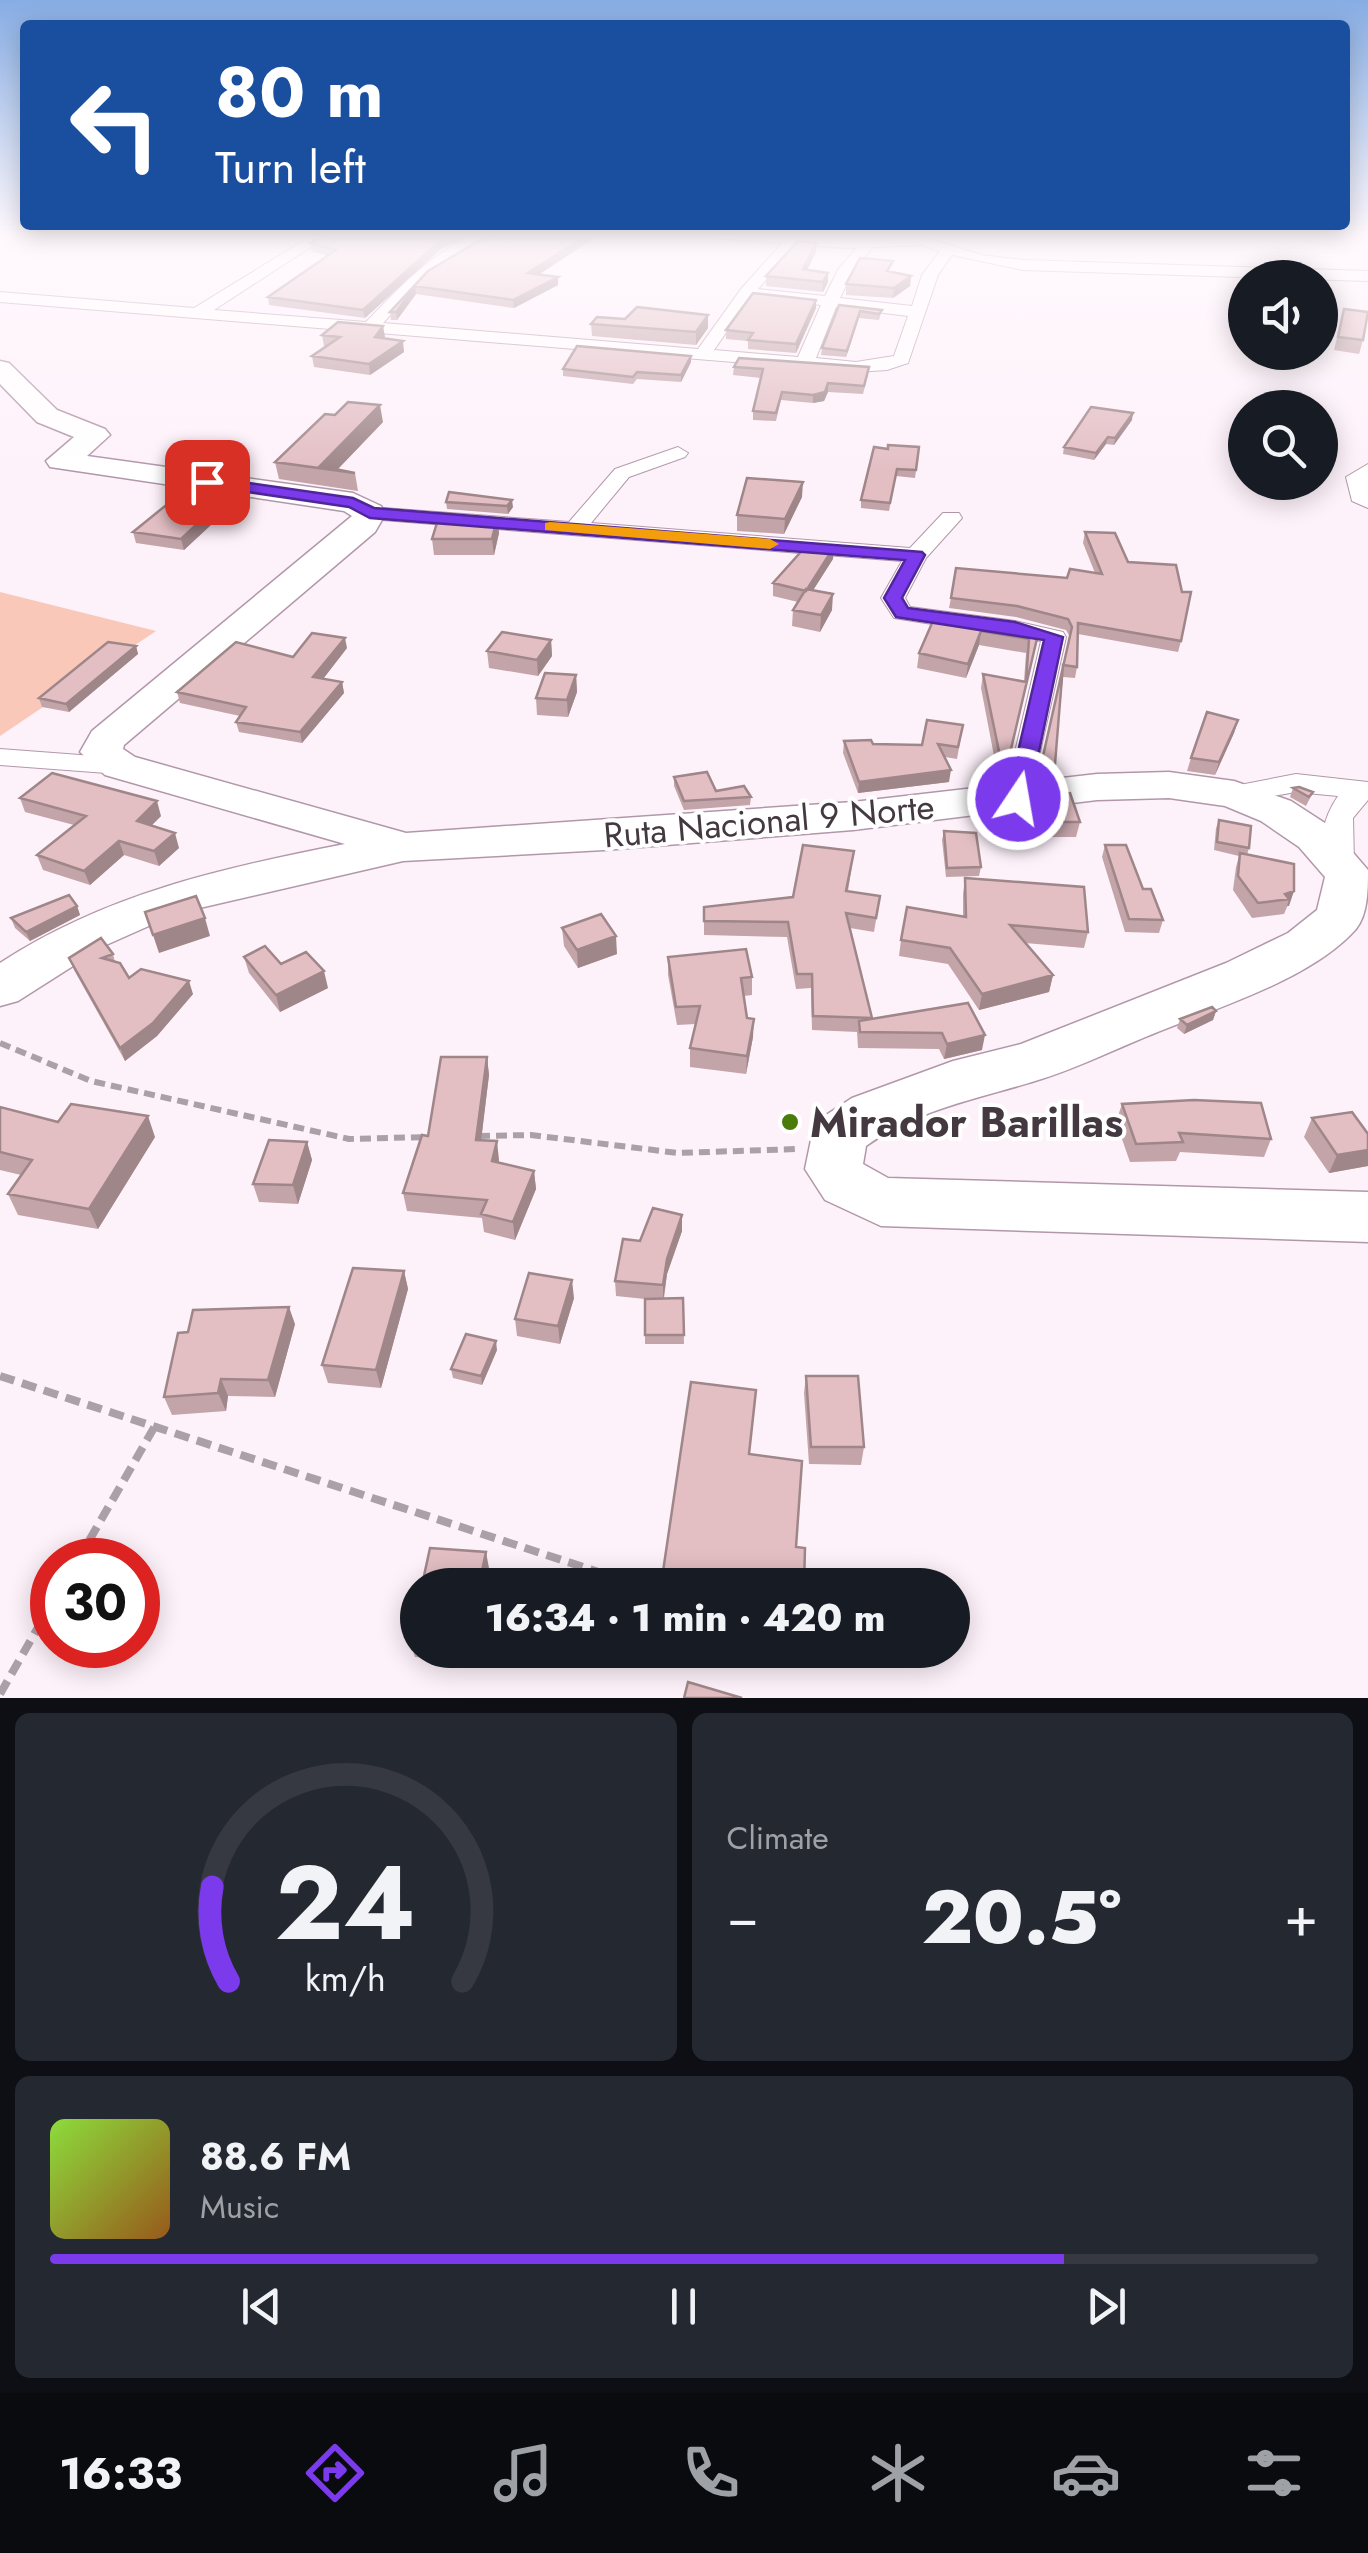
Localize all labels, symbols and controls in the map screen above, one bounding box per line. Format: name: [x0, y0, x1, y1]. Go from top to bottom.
text: 80 m: [215, 42, 384, 143]
icon: left: [50, 60, 180, 190]
text: Turn left: [215, 135, 366, 200]
map controls: [1228, 260, 1338, 500]
button: sound: [1228, 260, 1338, 370]
button: search: [1228, 390, 1338, 500]
pin: [165, 440, 250, 525]
icon: arrive: [180, 455, 235, 510]
position arrow: [966, 747, 1070, 851]
street label: Ruta Nacional 9 Norte: [602, 782, 936, 860]
place label: Mirador Barillas: [810, 1092, 1123, 1153]
marker: Mirador Barillas: [779, 1111, 801, 1133]
speed limit sign: 30: [30, 1538, 160, 1668]
text: 16:34 · 1 min · 420 m: [485, 1590, 885, 1645]
text: Climate: [727, 1815, 829, 1861]
text: 24: [275, 1828, 416, 1978]
text: 20.5°: [922, 1863, 1121, 1971]
text: −: [727, 1877, 759, 1957]
text: +: [1284, 1877, 1318, 1957]
text: km/h: [305, 1953, 386, 2004]
text: 88.6 FM: [200, 2129, 351, 2184]
text: Music: [200, 2184, 279, 2230]
icon: previous: [234, 2279, 289, 2334]
icon: pause: [656, 2279, 711, 2334]
icon: next: [1079, 2279, 1134, 2334]
icon: directions: [300, 2438, 370, 2508]
icon: music: [488, 2438, 558, 2508]
icon: phone: [676, 2438, 746, 2508]
icon: climate: [863, 2438, 933, 2508]
icon: car: [1051, 2438, 1121, 2508]
icon: filters: [1239, 2438, 1309, 2508]
text: 16:33: [59, 2441, 182, 2506]

